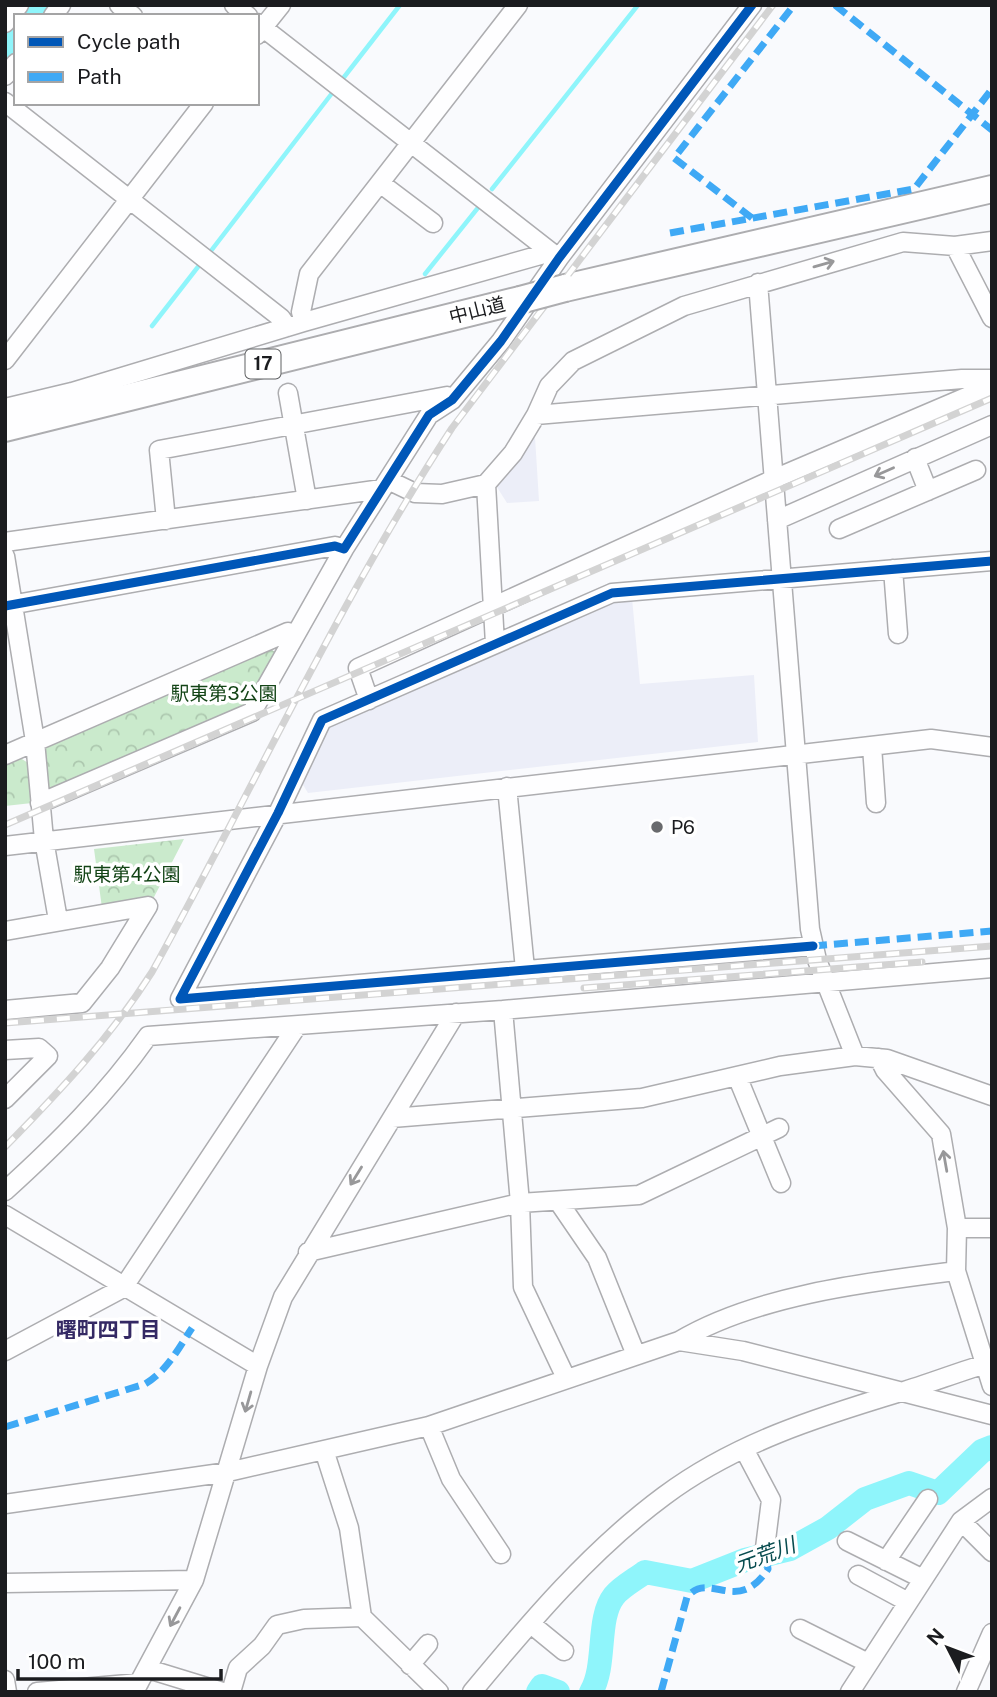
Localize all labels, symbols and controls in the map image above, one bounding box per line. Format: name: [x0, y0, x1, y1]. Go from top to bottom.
legend: [14, 14, 259, 105]
text: Cycle path: [77, 29, 180, 54]
text: Path: [77, 64, 122, 89]
one-way arrow: [813, 257, 835, 270]
street label: 中山道: [447, 292, 507, 328]
road number: 17: [246, 350, 280, 378]
one-way arrow: [874, 466, 896, 479]
park label: 駅東第3公園: [171, 682, 277, 704]
place label: P6: [671, 816, 695, 838]
marker: P6: [649, 819, 665, 835]
park label: 駅東第4公園: [74, 863, 180, 885]
one-way arrow: [938, 1150, 952, 1173]
one-way arrow: [348, 1165, 362, 1185]
district label: 曙町四丁目: [56, 1317, 161, 1342]
one-way arrow: [241, 1390, 254, 1412]
water label: 元荒川: [731, 1531, 801, 1577]
one-way arrow: [168, 1606, 182, 1626]
north arrow: [913, 1613, 983, 1683]
text: N: [922, 1624, 949, 1650]
scale bar: [18, 1638, 220, 1682]
text: 100 m: [28, 1649, 85, 1674]

